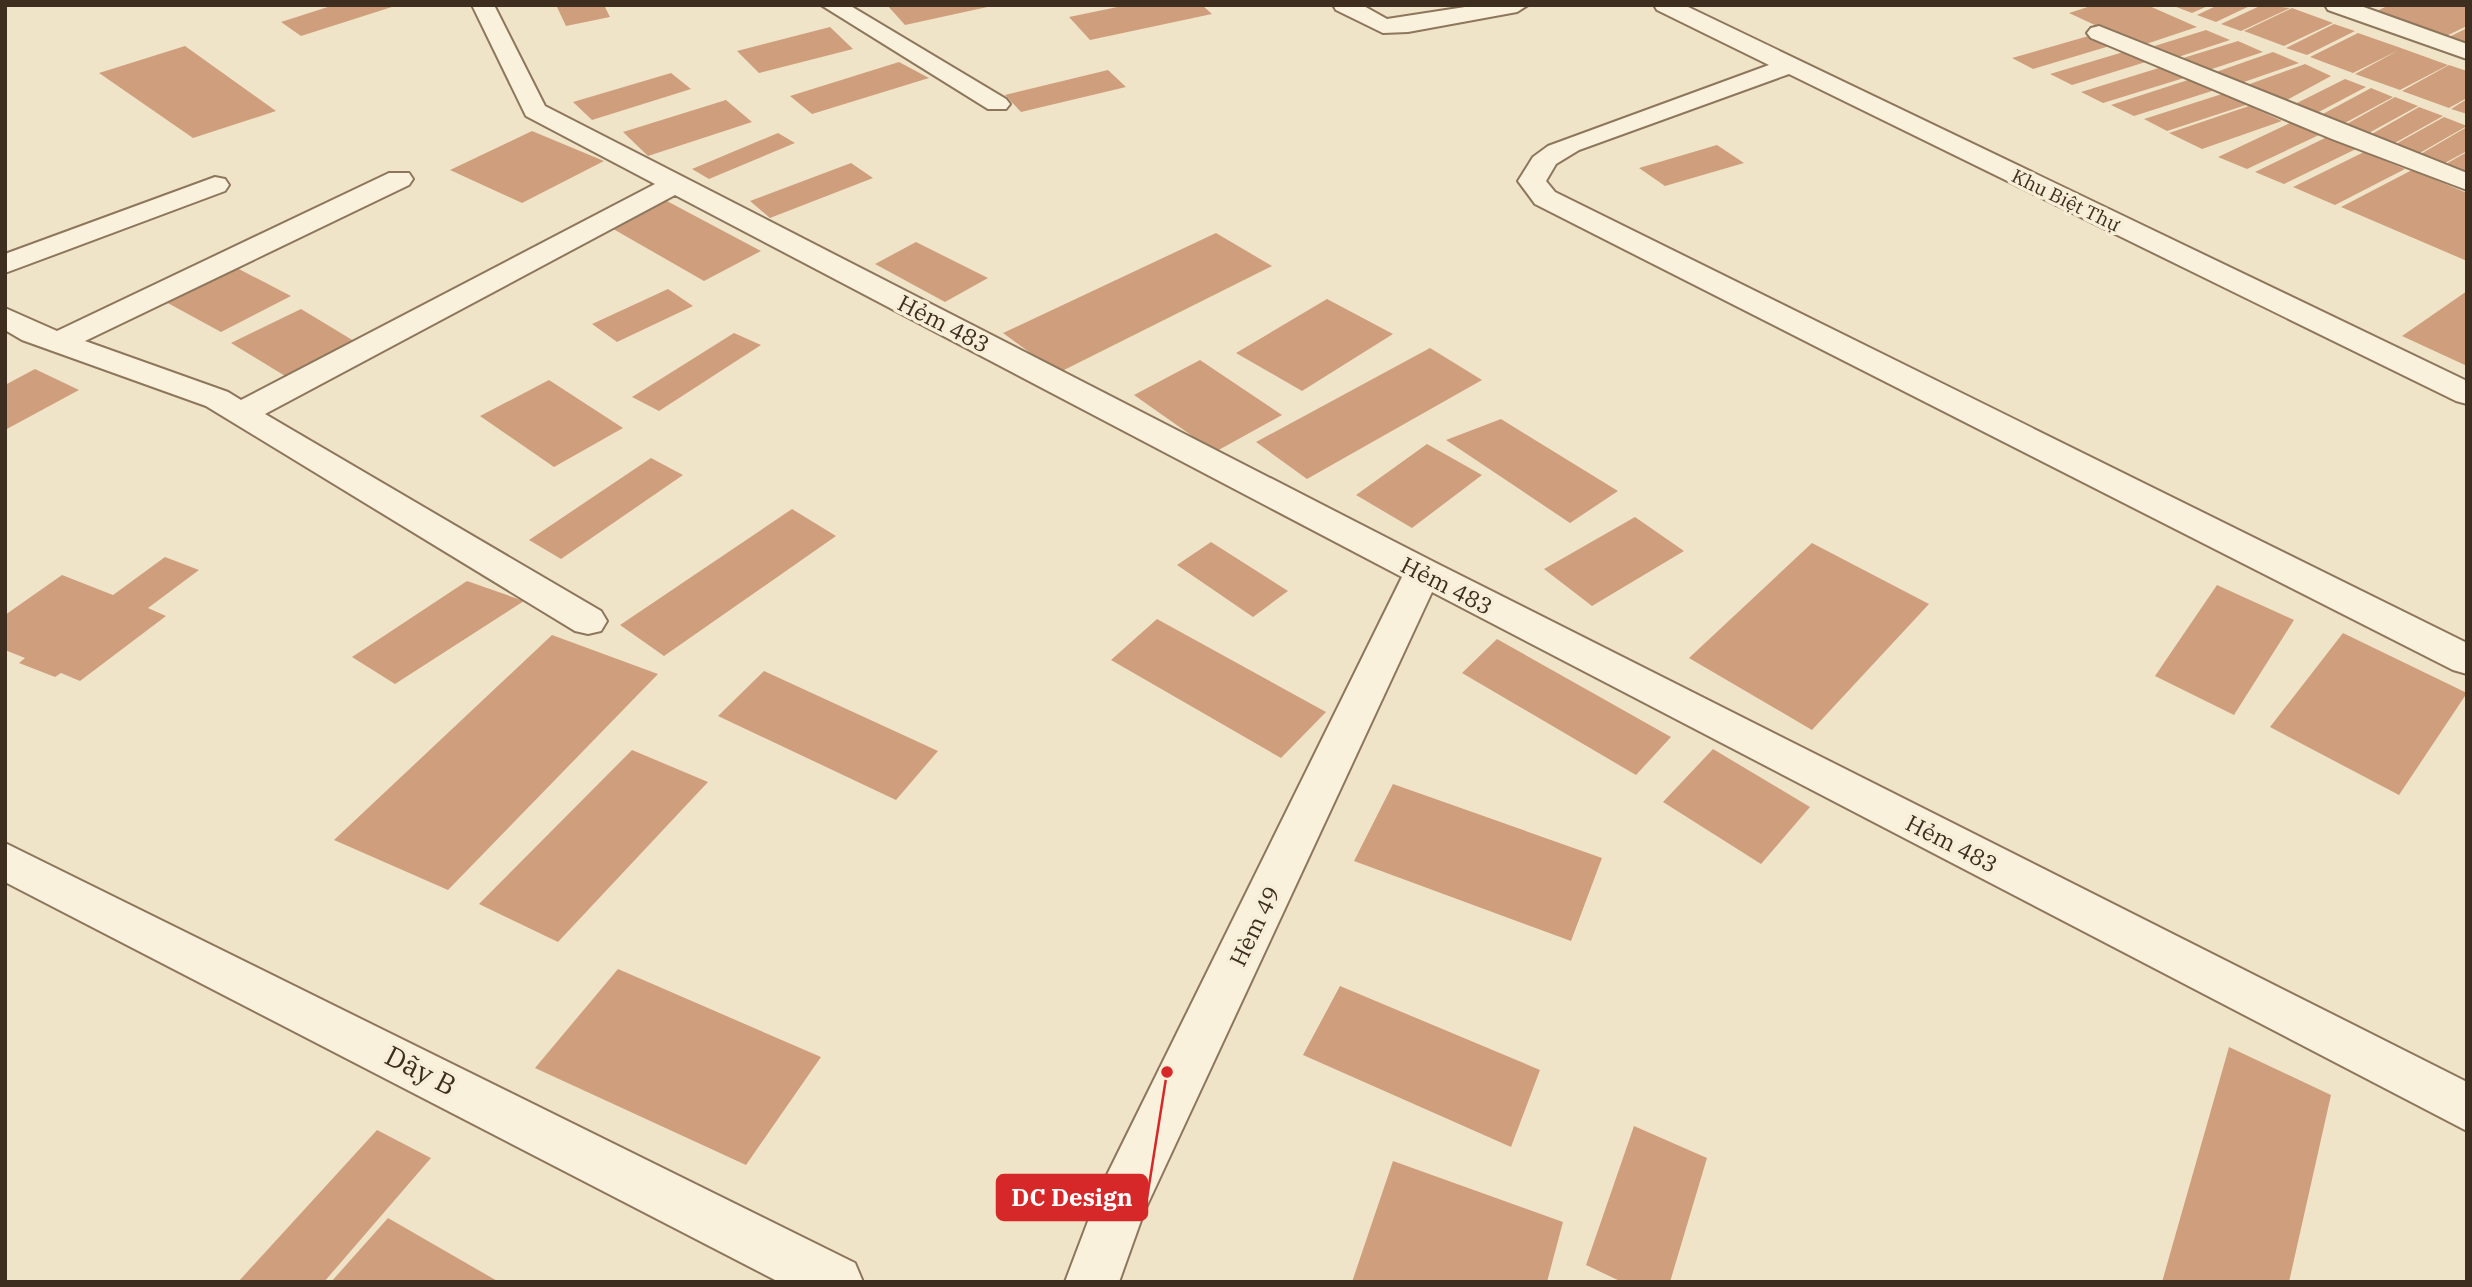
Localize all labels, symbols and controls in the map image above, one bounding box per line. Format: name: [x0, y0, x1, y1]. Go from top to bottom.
street label: Khu Biệt Thự: [2008, 163, 2124, 237]
street label: Hẻm 483: [893, 287, 995, 359]
street label: Hẻm 483: [1396, 549, 1498, 621]
street label: Hẻm 483: [1901, 807, 2003, 879]
street label: Hèm 49: [1222, 881, 1286, 971]
street label: Dãy B: [379, 1036, 463, 1104]
callout: DC Design: [997, 1175, 1147, 1220]
text: DC Design: [1011, 1181, 1133, 1213]

